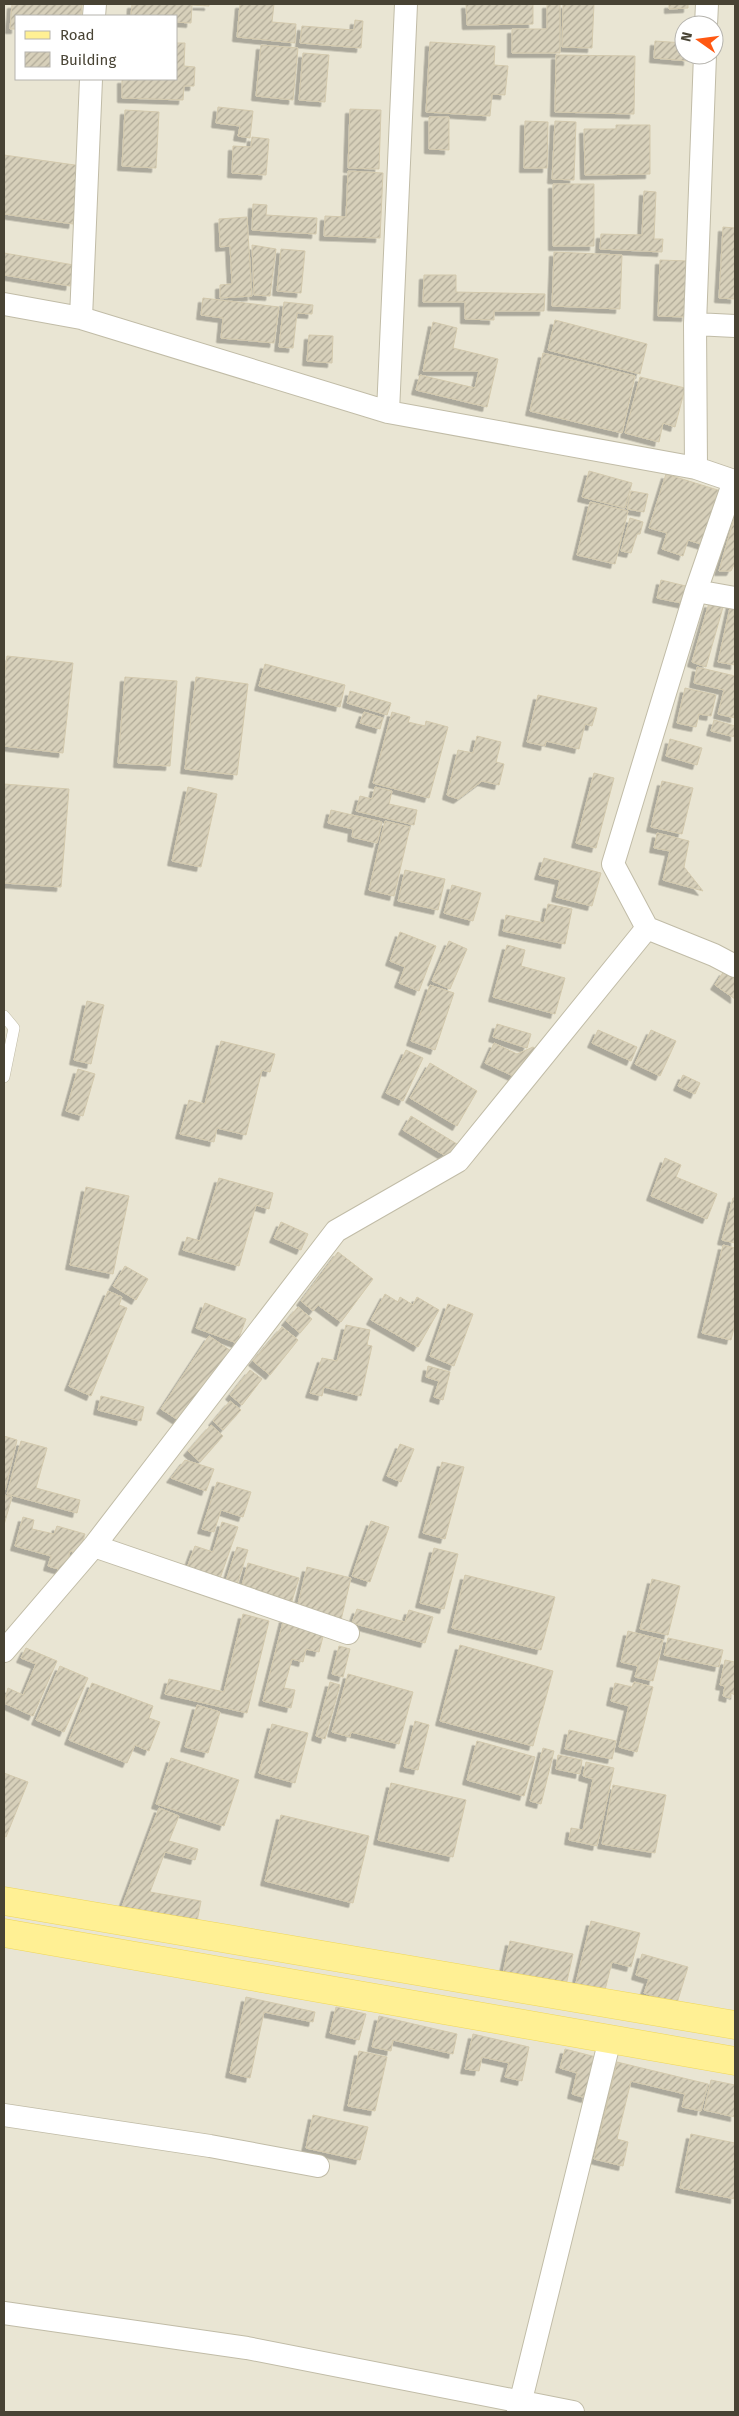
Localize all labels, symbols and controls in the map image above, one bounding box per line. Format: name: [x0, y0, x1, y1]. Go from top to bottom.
legend: [15, 15, 178, 80]
north arrow: [674, 15, 724, 65]
text: Road: [60, 26, 95, 44]
text: N: [677, 30, 696, 44]
text: Building: [60, 51, 116, 69]

